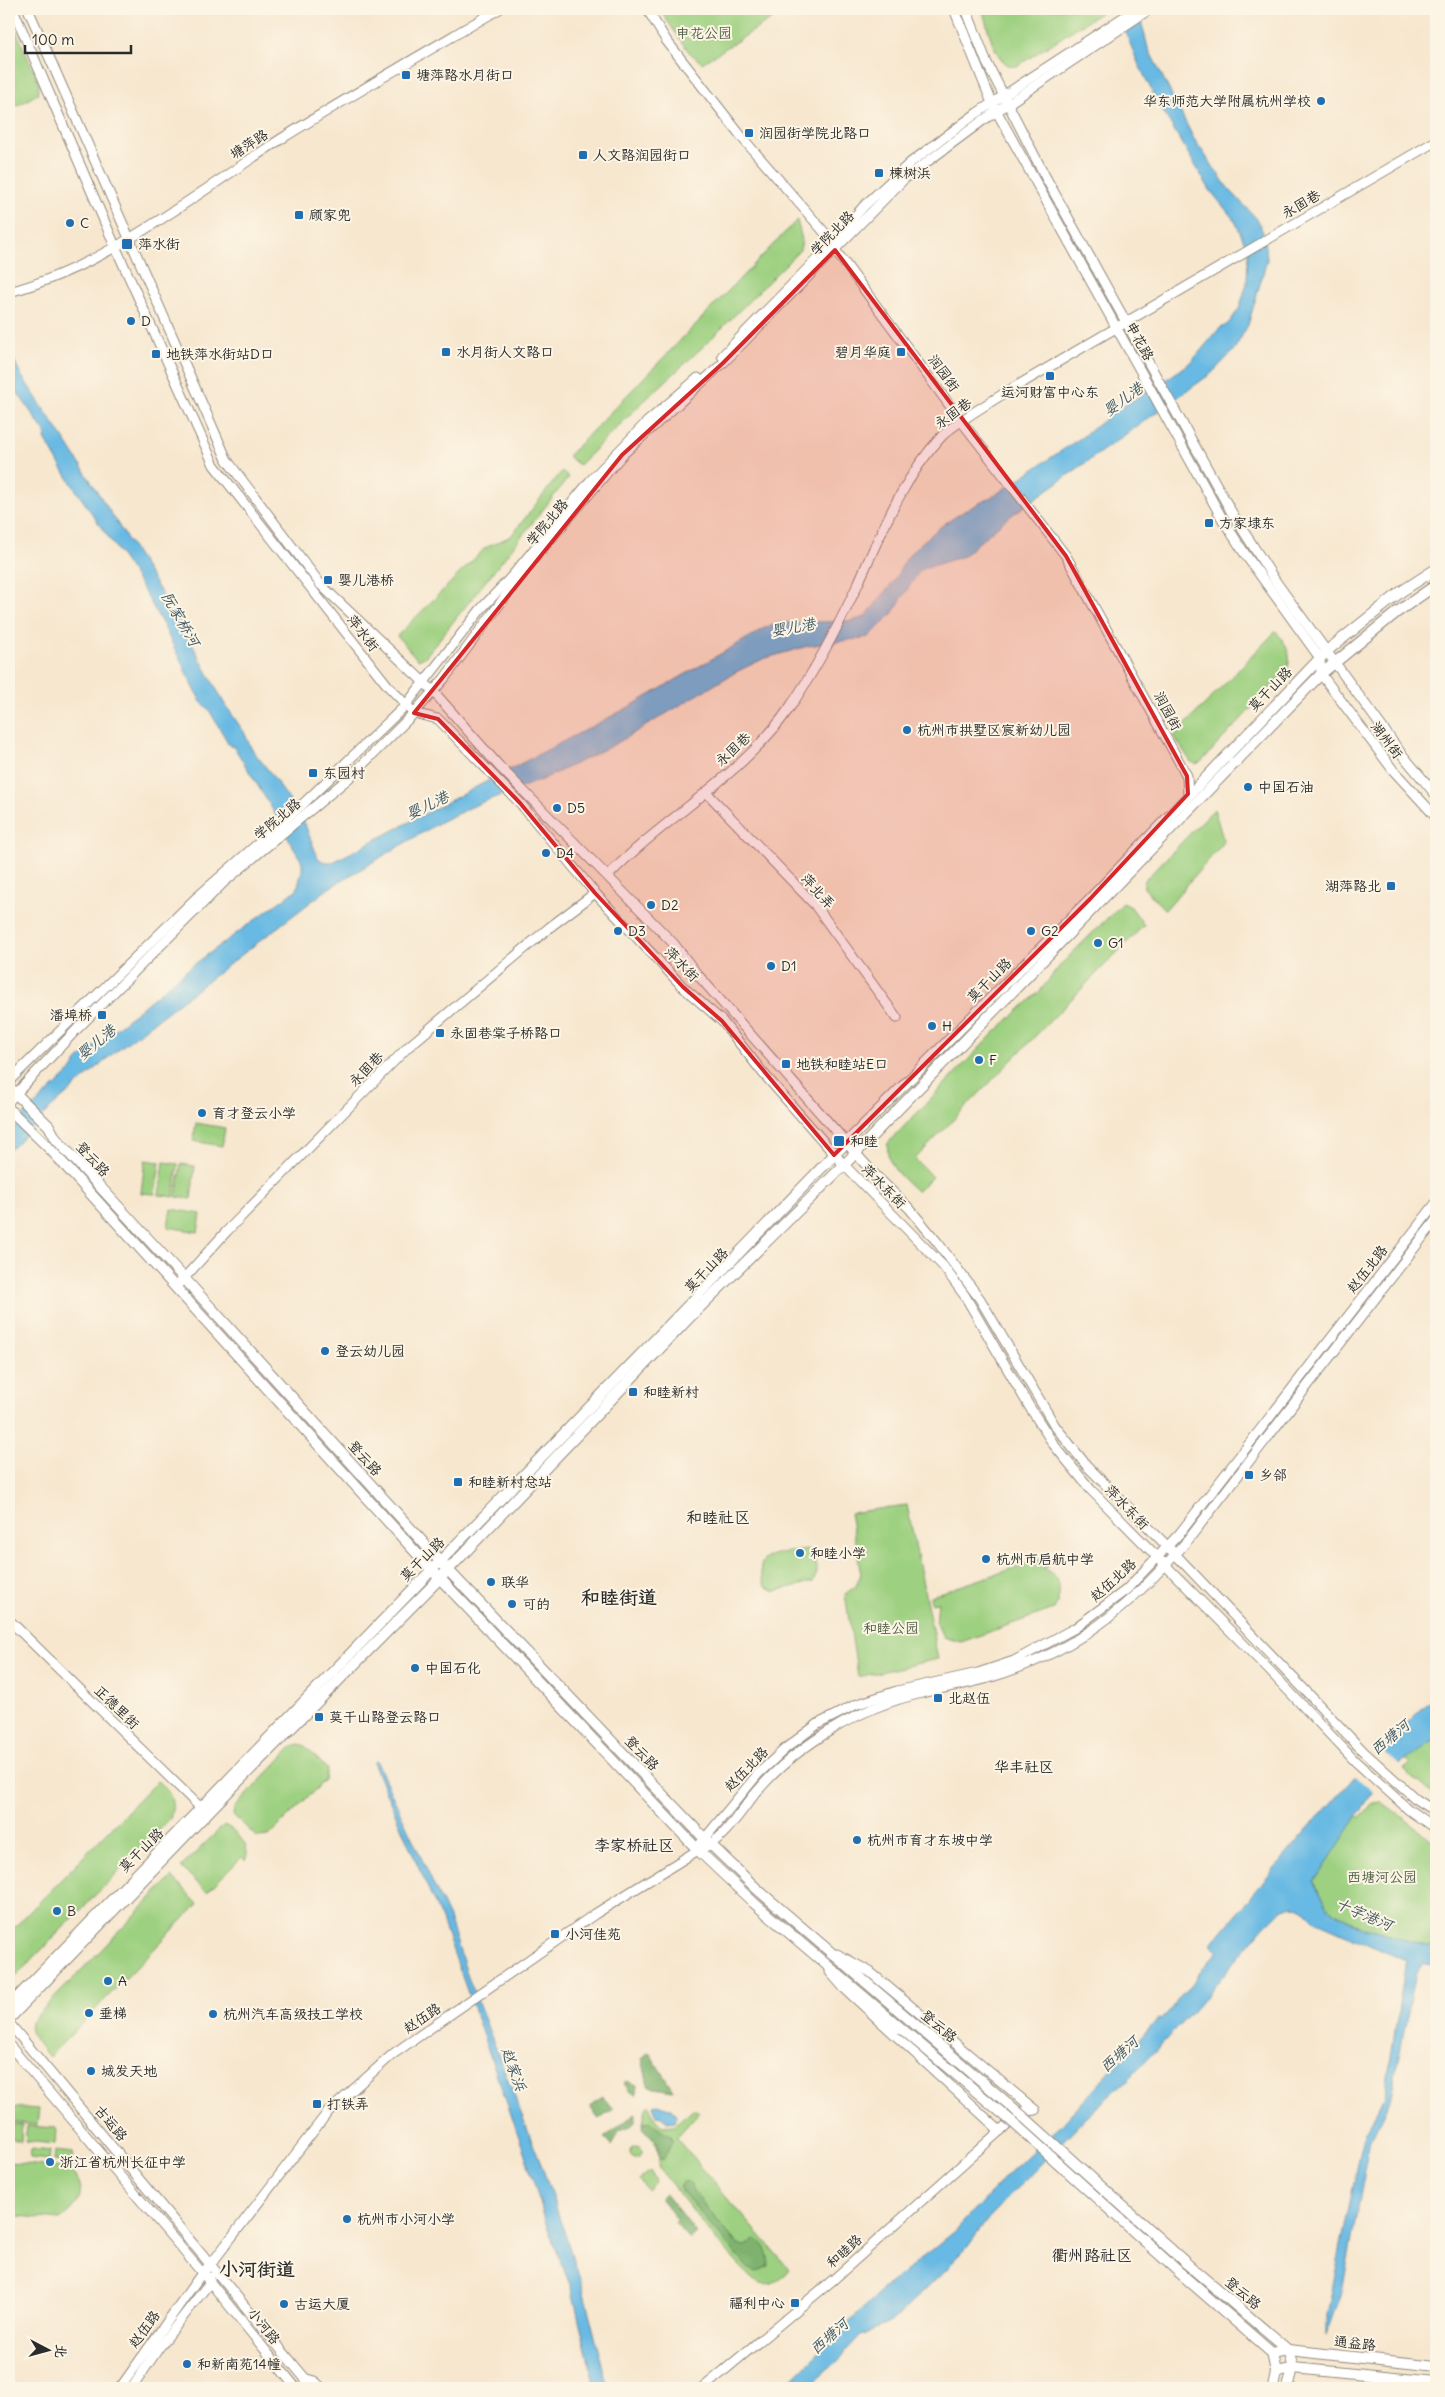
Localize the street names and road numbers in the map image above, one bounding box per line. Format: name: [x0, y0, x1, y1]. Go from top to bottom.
street label: 塘萍路: [226, 125, 272, 163]
street label: 永固巷: [1278, 185, 1325, 222]
street label: 学院北路: [806, 207, 858, 259]
street label: 申花路: [1122, 318, 1158, 364]
street label: 润园街: [924, 351, 964, 395]
street label: 永固巷: [931, 393, 976, 433]
street label: 学院北路: [522, 495, 572, 549]
street label: 萍水街: [343, 611, 383, 655]
street label: 莫干山路: [1244, 663, 1296, 715]
street label: 润园街: [1150, 688, 1186, 734]
street label: 湖州街: [1367, 718, 1407, 762]
street label: 永固巷: [712, 727, 755, 770]
street label: 学院北路: [250, 794, 304, 844]
street label: 萍北弄: [797, 869, 839, 913]
street label: 萍水街: [661, 943, 703, 985]
street label: 莫干山路: [963, 954, 1015, 1006]
street label: 永固巷: [345, 1047, 388, 1090]
street label: 登云路: [72, 1138, 114, 1180]
street label: 萍水东街: [858, 1160, 910, 1212]
street label: 赵伍北路: [1343, 1241, 1391, 1297]
street label: 莫干山路: [680, 1244, 732, 1296]
street label: 登云路: [344, 1436, 386, 1480]
street label: 萍水东街: [1101, 1481, 1153, 1533]
street label: 莫干山路: [396, 1533, 448, 1585]
street label: 赵伍北路: [1086, 1555, 1140, 1605]
street label: 正德里街: [91, 1681, 143, 1733]
street label: 登云路: [621, 1732, 663, 1774]
street label: 赵伍北路: [720, 1743, 772, 1795]
street label: 莫干山路: [115, 1824, 167, 1876]
street label: 赵伍路: [400, 1999, 444, 2037]
street label: 登云路: [917, 2006, 961, 2046]
street label: 古运路: [91, 2101, 131, 2145]
street label: 和睦路: [822, 2230, 866, 2272]
street label: 登云路: [1221, 2273, 1265, 2313]
street label: 小河路: [244, 2304, 284, 2348]
street label: 赵伍路: [124, 2307, 164, 2351]
street label: 通益路: [1333, 2332, 1377, 2354]

